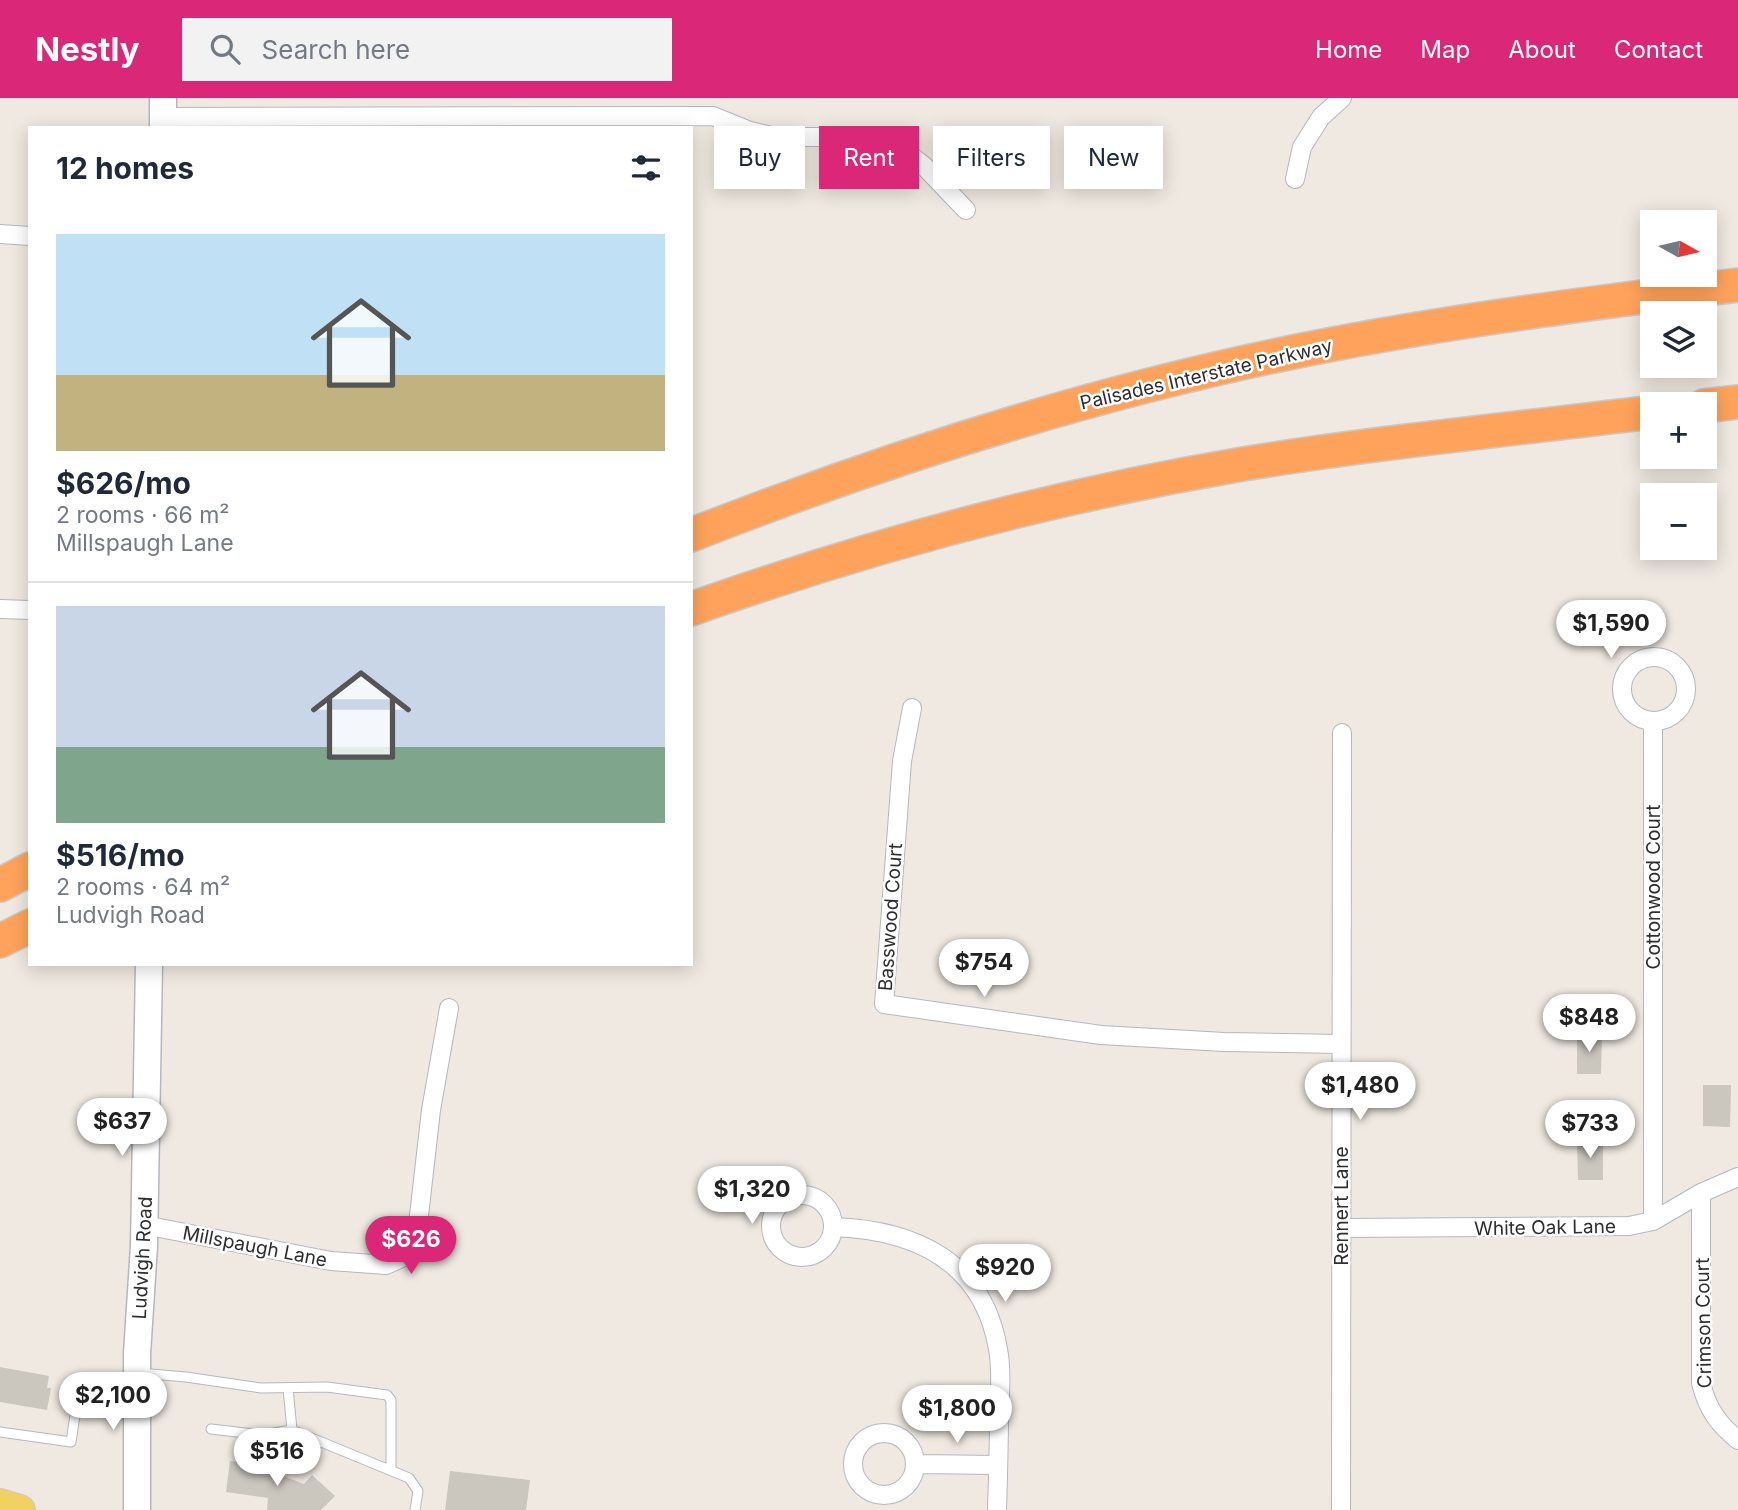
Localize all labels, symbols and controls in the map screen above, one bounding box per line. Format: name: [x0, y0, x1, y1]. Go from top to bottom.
search box: [182, 18, 672, 81]
text: Nestly: [35, 29, 140, 69]
icon: search: [206, 30, 244, 68]
text: Search here: [262, 34, 410, 65]
text: Home: [1315, 35, 1382, 64]
text: Map: [1420, 35, 1470, 64]
text: About: [1508, 35, 1576, 64]
text: Contact: [1614, 35, 1703, 64]
chip: Buy: [714, 126, 805, 189]
chip: Rent: [819, 126, 919, 189]
chip: Filters: [933, 126, 1050, 189]
chip: New: [1064, 126, 1163, 189]
icon: filters: [627, 149, 665, 187]
text: 12 homes: [56, 150, 194, 186]
north arrow: [1640, 210, 1717, 287]
map controls: [1640, 210, 1717, 560]
icon: home: [298, 280, 424, 406]
button: layers: [1640, 301, 1717, 378]
street label: Palisades Interstate Parkway: [1078, 334, 1335, 415]
button: +: [1640, 392, 1717, 469]
text: $626/mo: [56, 465, 191, 501]
button: −: [1640, 483, 1717, 560]
text: 2 rooms · 66 m²: [56, 501, 230, 529]
text: Millspaugh Lane: [56, 529, 234, 557]
pin: $1,590: [1554, 601, 1668, 660]
text: $1,590: [1572, 609, 1650, 637]
icon: home: [298, 652, 424, 778]
street label: Cottonwood Court: [1642, 805, 1665, 969]
text: $516/mo: [56, 837, 185, 873]
street label: Basswood Court: [874, 842, 907, 992]
text: 2 rooms · 64 m²: [56, 873, 230, 901]
text: Ludvigh Road: [56, 901, 205, 929]
pin: $754: [943, 940, 1025, 999]
text: $754: [955, 948, 1013, 976]
pin: $848: [1548, 995, 1630, 1054]
text: $848: [1559, 1003, 1619, 1031]
pin: $1,480: [1303, 1062, 1417, 1122]
text: $1,480: [1321, 1071, 1399, 1099]
pin: $637: [81, 1098, 163, 1158]
pin: $733: [1549, 1100, 1631, 1160]
text: $637: [93, 1107, 151, 1135]
text: $733: [1561, 1109, 1619, 1137]
street label: Rennert Lane: [1330, 1146, 1353, 1266]
pin: $1,320: [695, 1166, 809, 1226]
text: $1,320: [714, 1175, 790, 1203]
street label: Ludvigh Road: [128, 1196, 157, 1320]
street label: White Oak Lane: [1474, 1215, 1616, 1240]
pin: $626: [370, 1216, 452, 1276]
street label: Millspaugh Lane: [181, 1221, 329, 1272]
text: $626: [381, 1225, 441, 1253]
pin: $920: [964, 1244, 1046, 1304]
text: $920: [975, 1253, 1035, 1281]
street label: Crimson Court: [1691, 1257, 1716, 1389]
pin: $2,100: [56, 1372, 170, 1432]
text: $2,100: [75, 1381, 151, 1409]
pin: $1,800: [900, 1386, 1014, 1445]
text: $1,800: [918, 1394, 996, 1422]
pin: $516: [236, 1428, 318, 1488]
text: $516: [250, 1437, 304, 1465]

